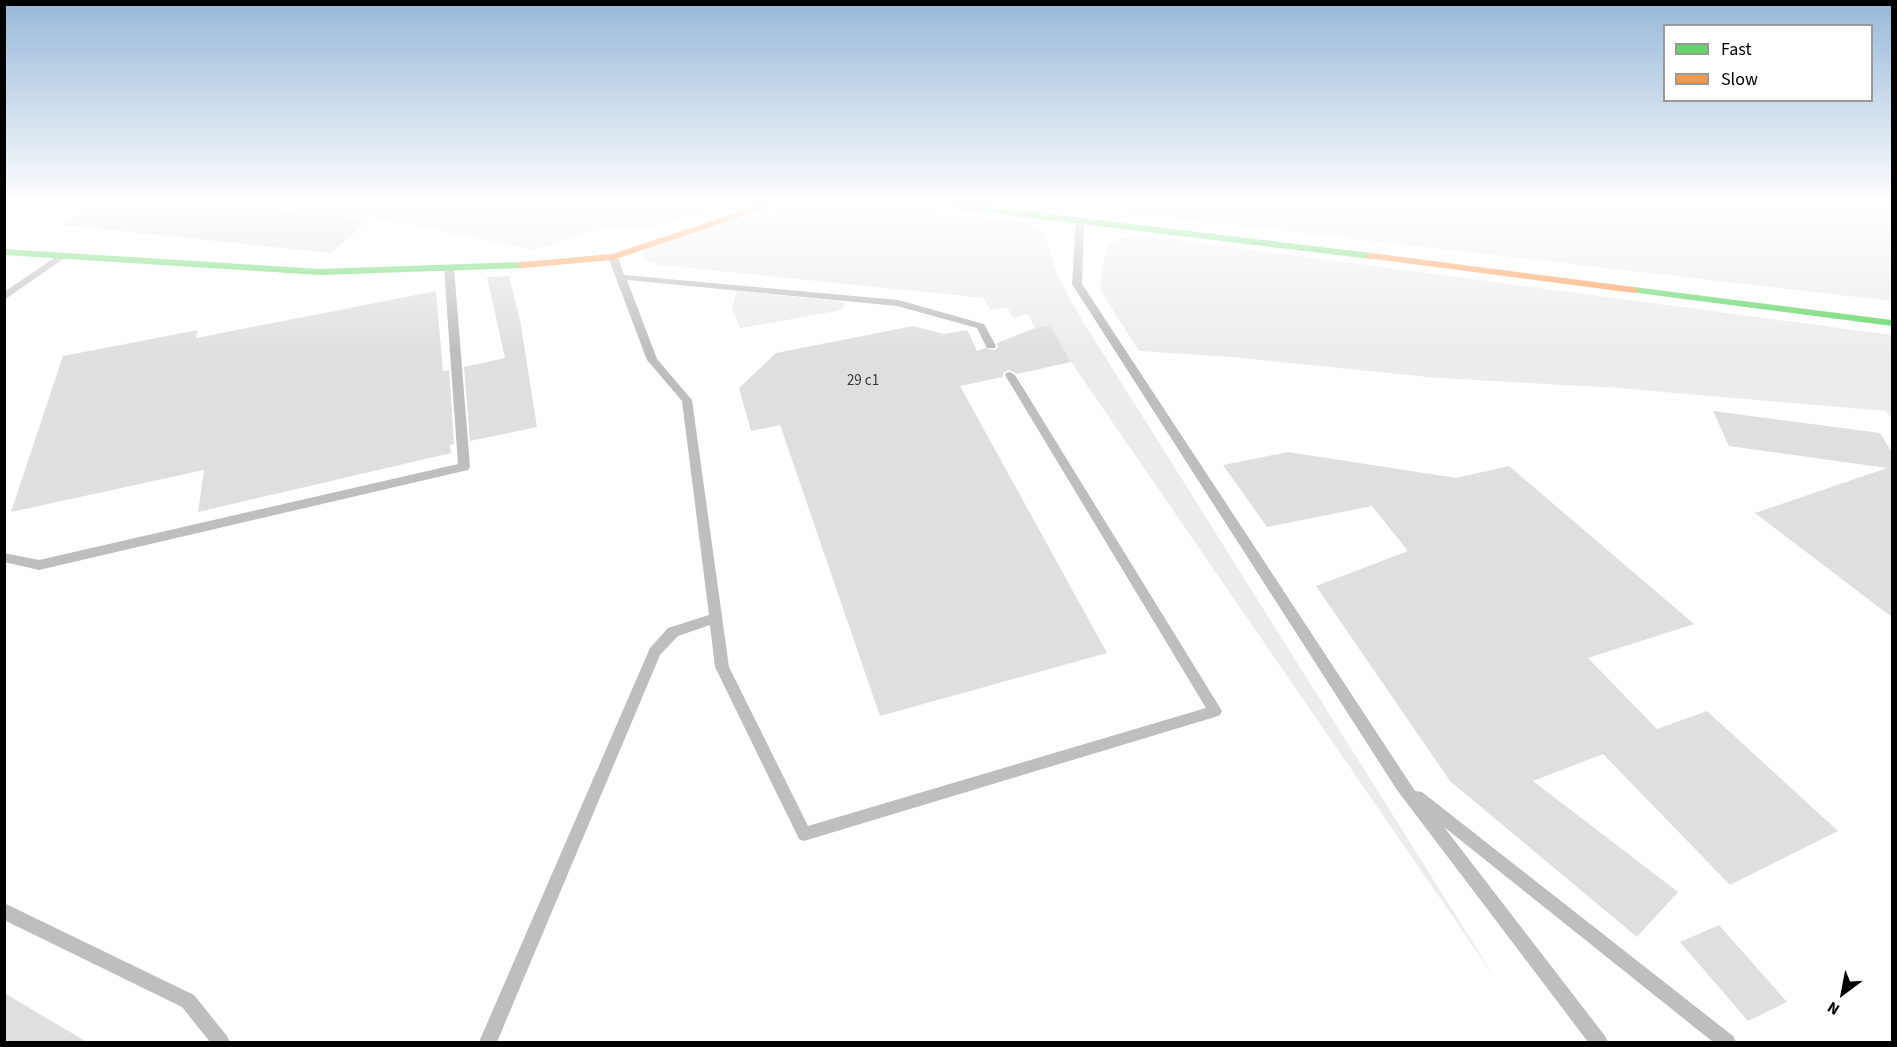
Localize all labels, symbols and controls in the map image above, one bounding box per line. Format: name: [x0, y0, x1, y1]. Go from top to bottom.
legend: [1663, 24, 1873, 102]
text: Fast: [1721, 37, 1752, 62]
text: Slow: [1721, 67, 1758, 92]
house number: 29 с1: [847, 373, 879, 391]
north arrow: [1813, 963, 1873, 1023]
text: N: [1823, 996, 1844, 1020]

